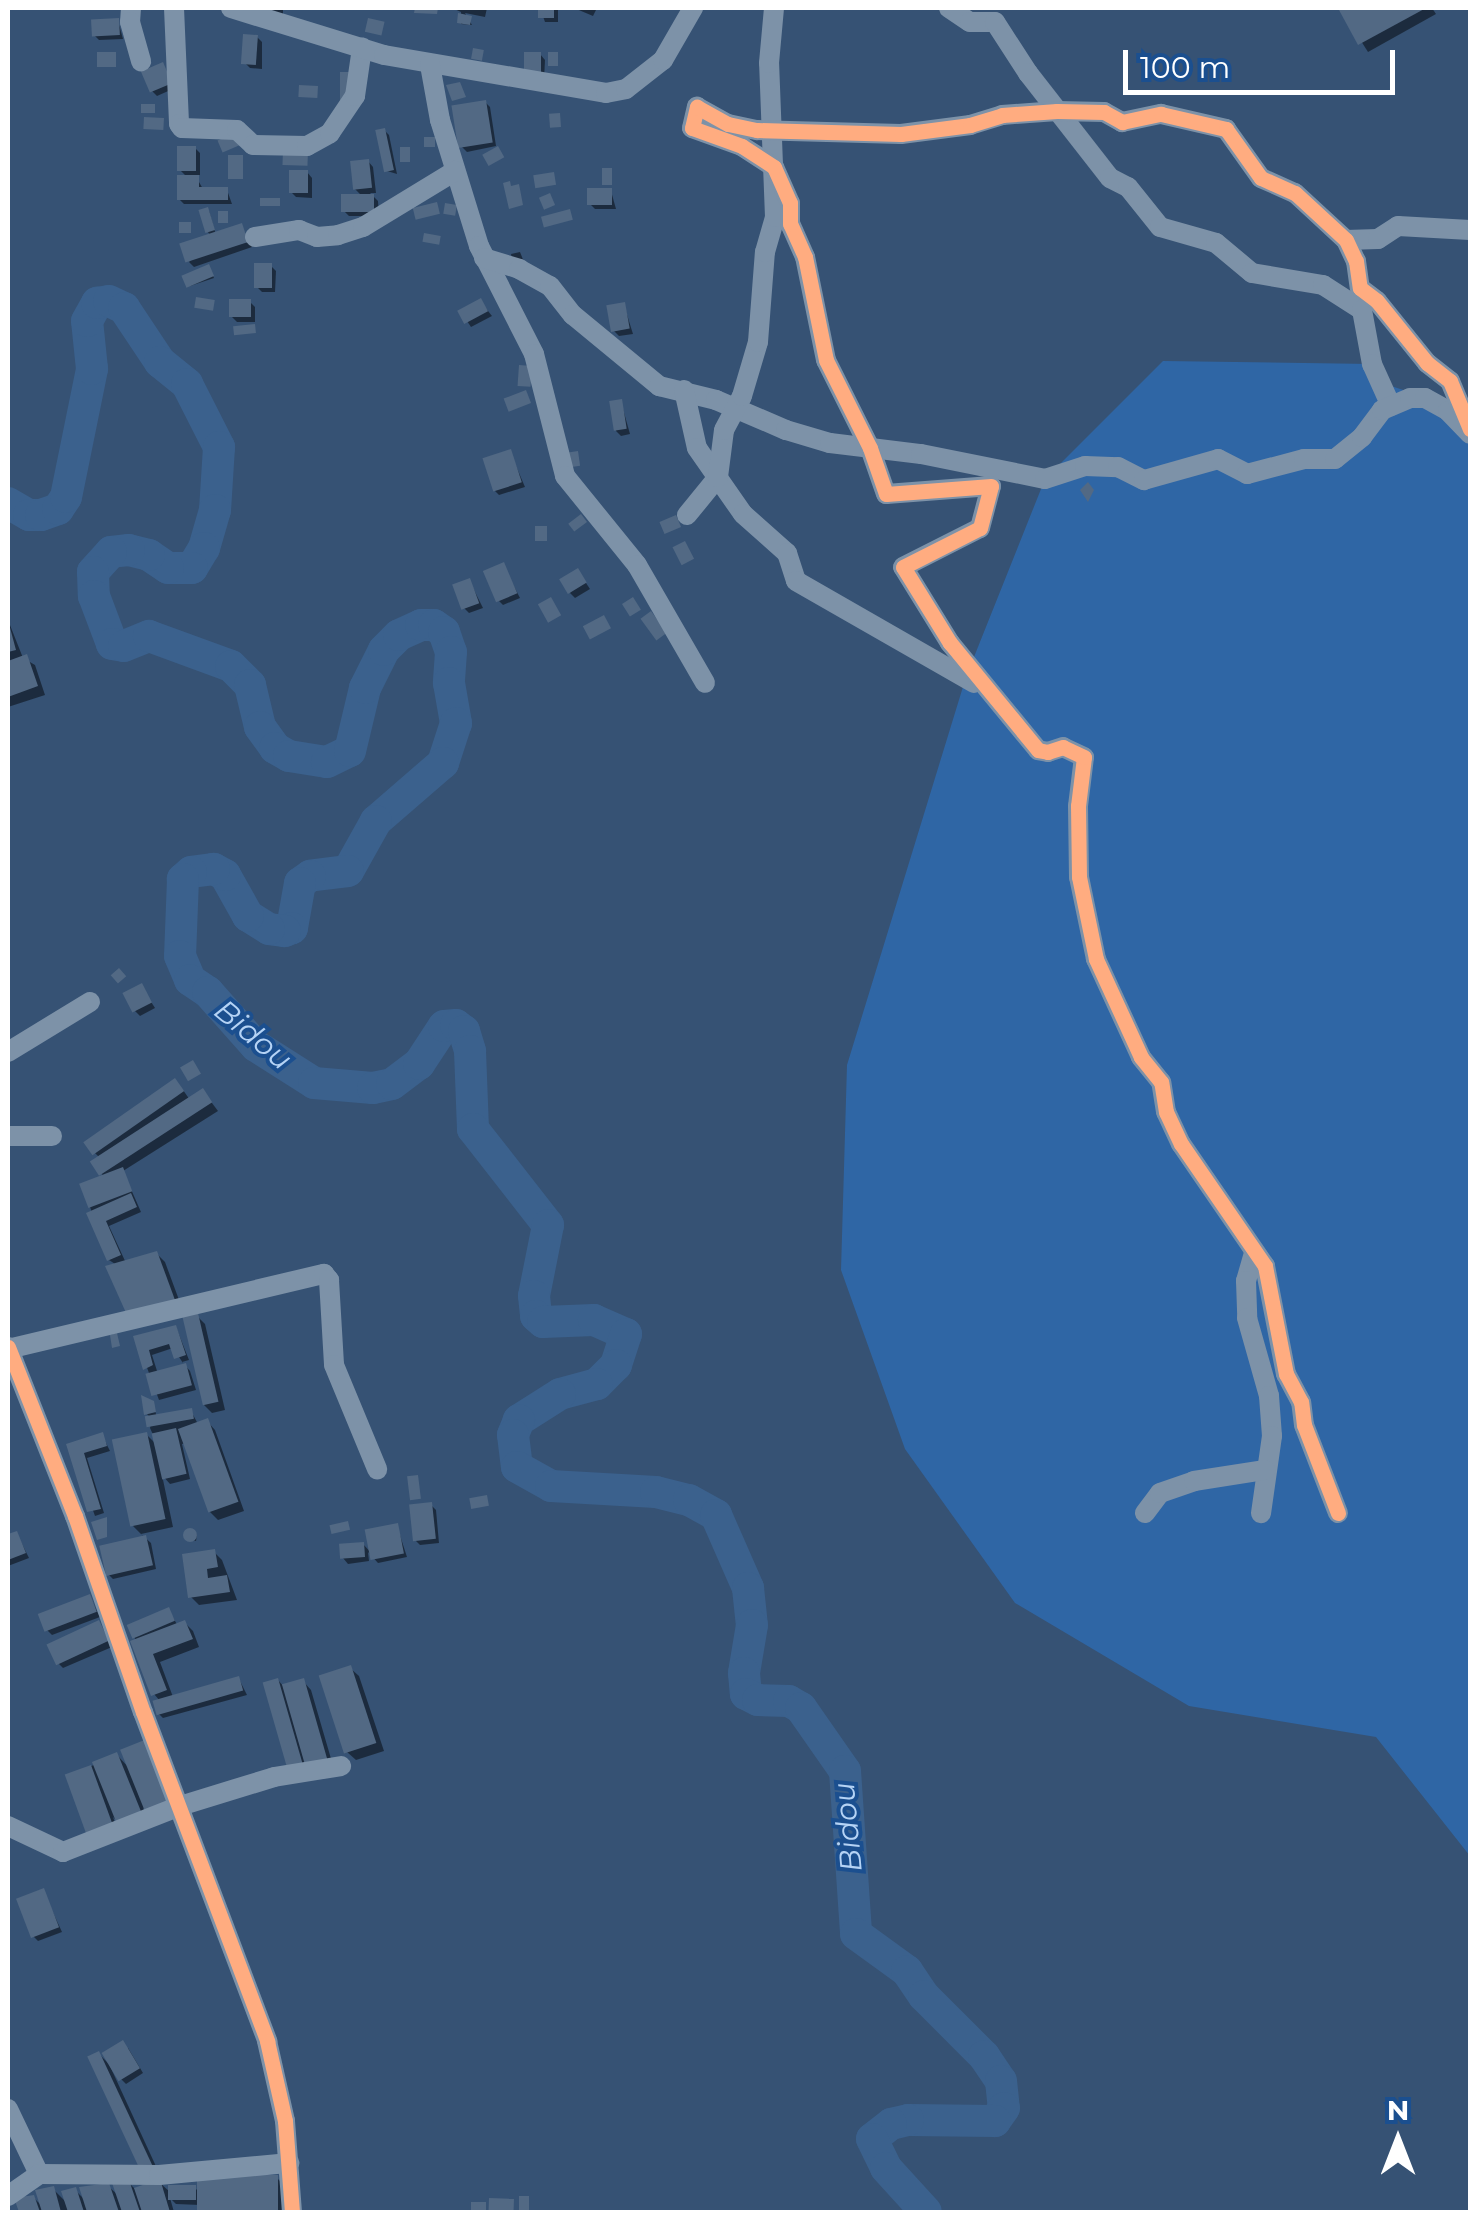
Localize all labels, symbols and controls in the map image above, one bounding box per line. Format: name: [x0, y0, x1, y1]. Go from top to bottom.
scale bar: [1128, 30, 1400, 92]
text: 100 m: [1140, 49, 1230, 86]
water label: Bidou: [207, 992, 299, 1078]
water label: Bidou: [826, 1781, 870, 1873]
north arrow: [1348, 2090, 1448, 2190]
text: N: [1387, 2093, 1409, 2127]

